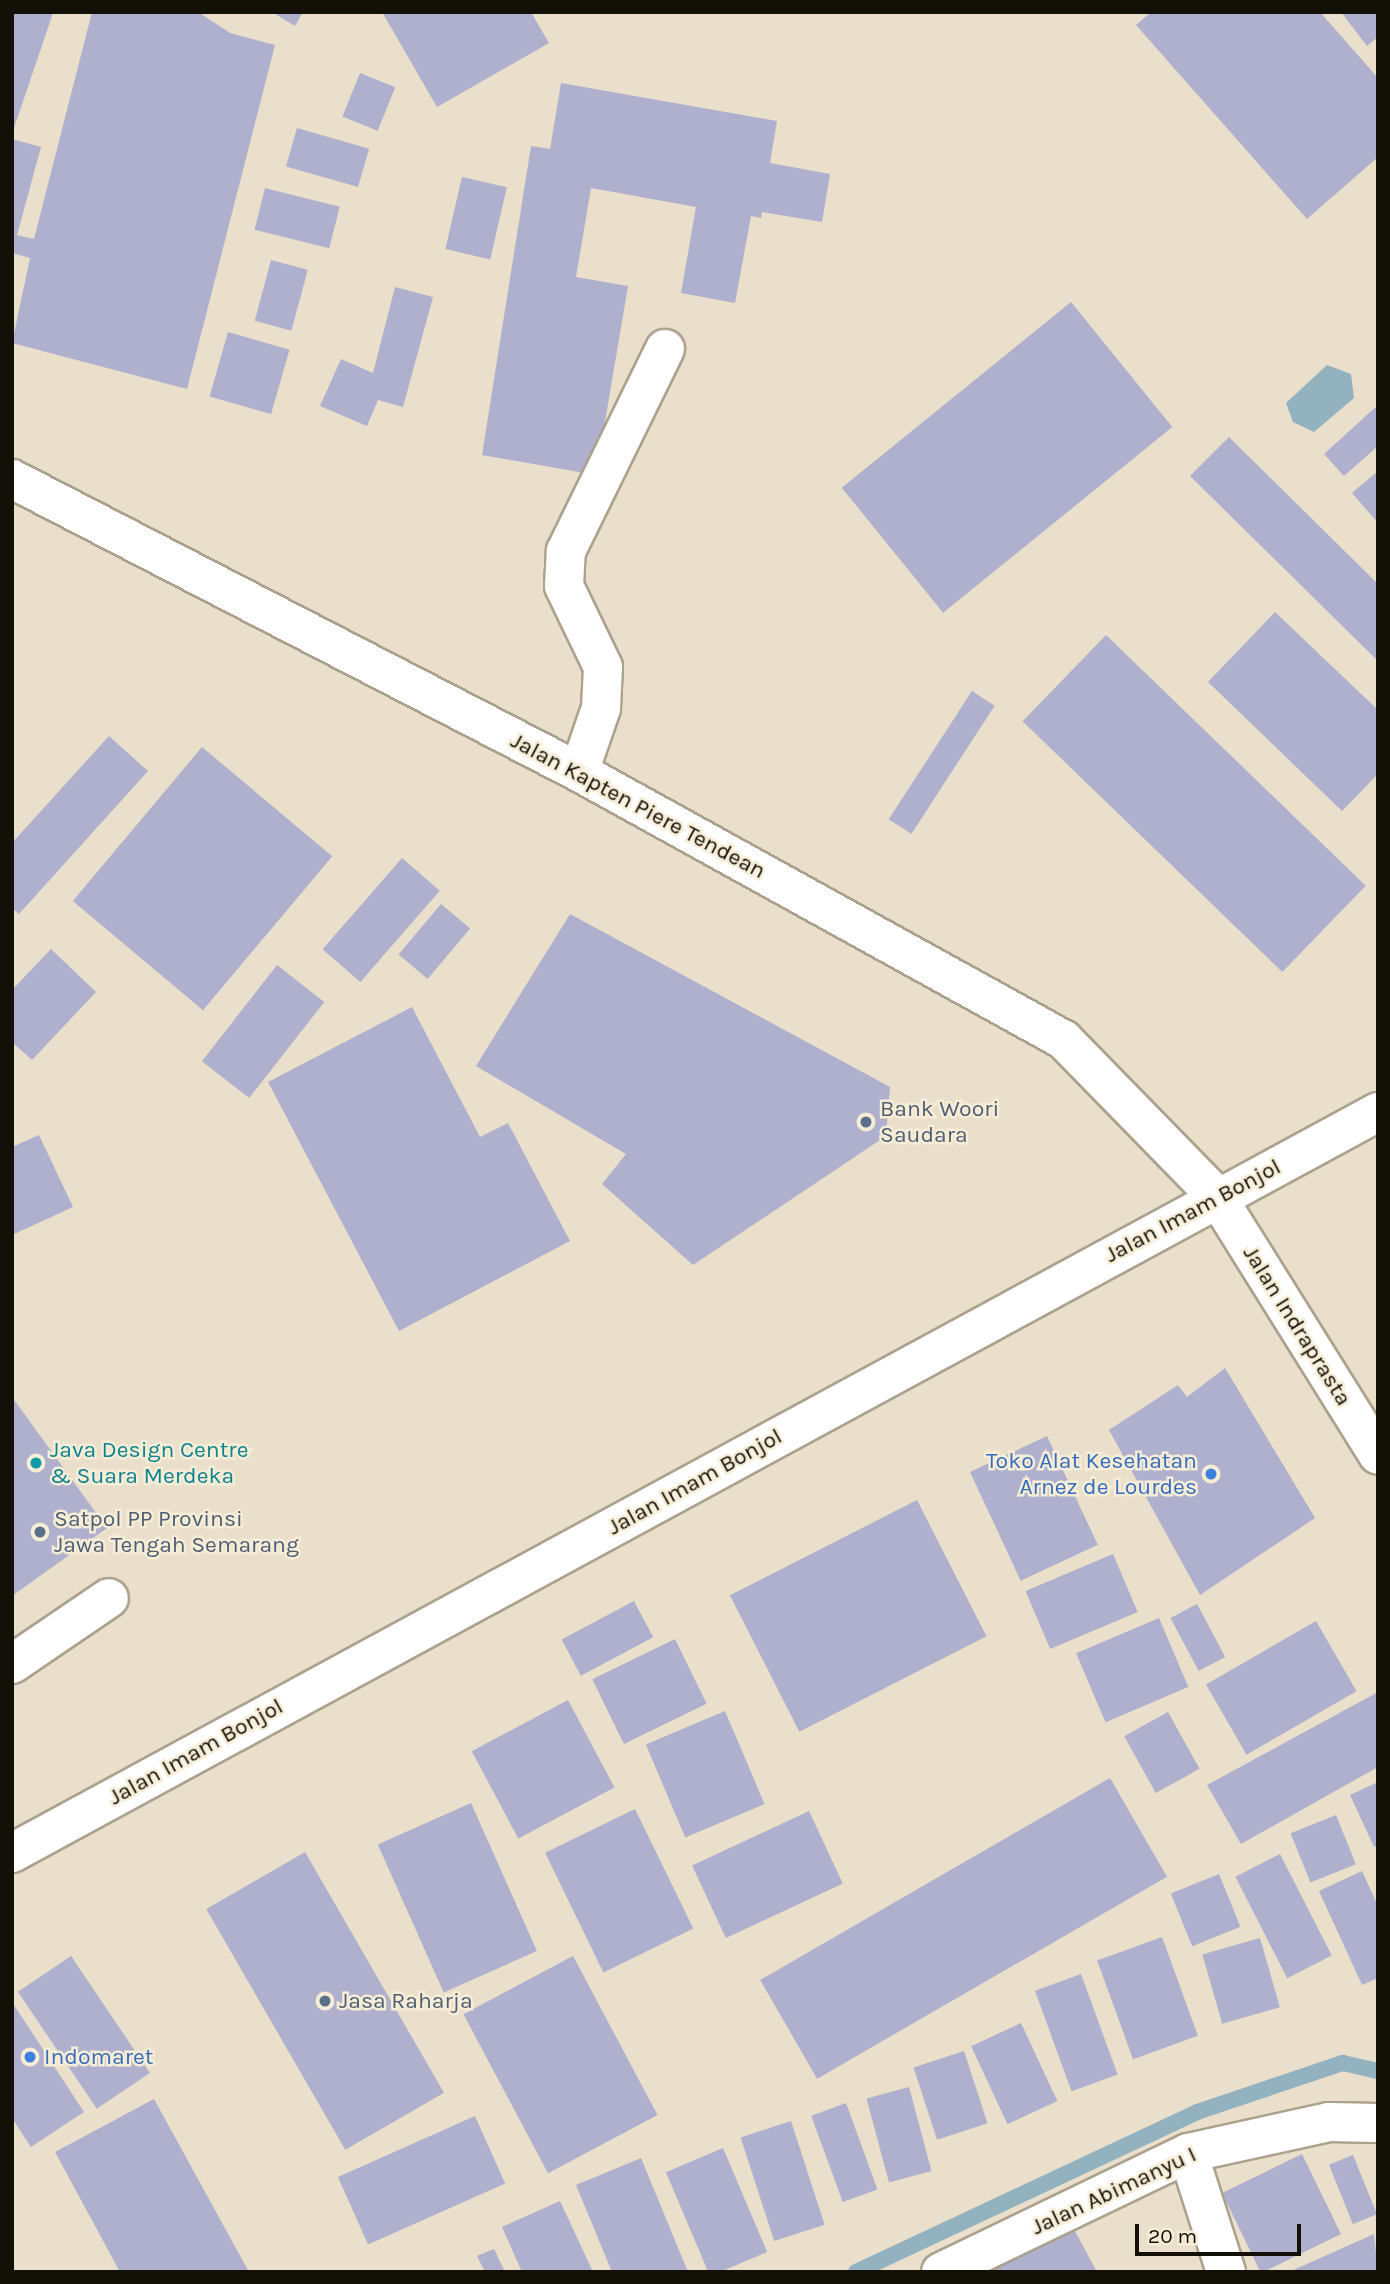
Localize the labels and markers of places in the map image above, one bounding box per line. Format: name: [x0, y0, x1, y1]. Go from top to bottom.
place label: Bank Woori Saudara: [880, 1095, 999, 1149]
marker: Bank Woori Saudara: [858, 1114, 874, 1130]
place label: Java Design Centre & Suara Merdeka: [50, 1436, 248, 1490]
place label: Toko Alat Kesehatan Arnez de Lourdes: [986, 1447, 1197, 1501]
marker: Java Design Centre & Suara Merdeka: [28, 1455, 44, 1471]
marker: Toko Alat Kesehatan Arnez de Lourdes: [1203, 1466, 1219, 1482]
place label: Satpol PP Provinsi Jawa Tengah Semarang: [54, 1505, 299, 1559]
marker: Satpol PP Provinsi Jawa Tengah Semarang: [32, 1524, 48, 1540]
place label: Jasa Raharja: [339, 1987, 473, 2015]
marker: Jasa Raharja: [317, 1993, 333, 2009]
place label: Indomaret: [44, 2043, 153, 2071]
marker: Indomaret: [22, 2049, 38, 2065]

